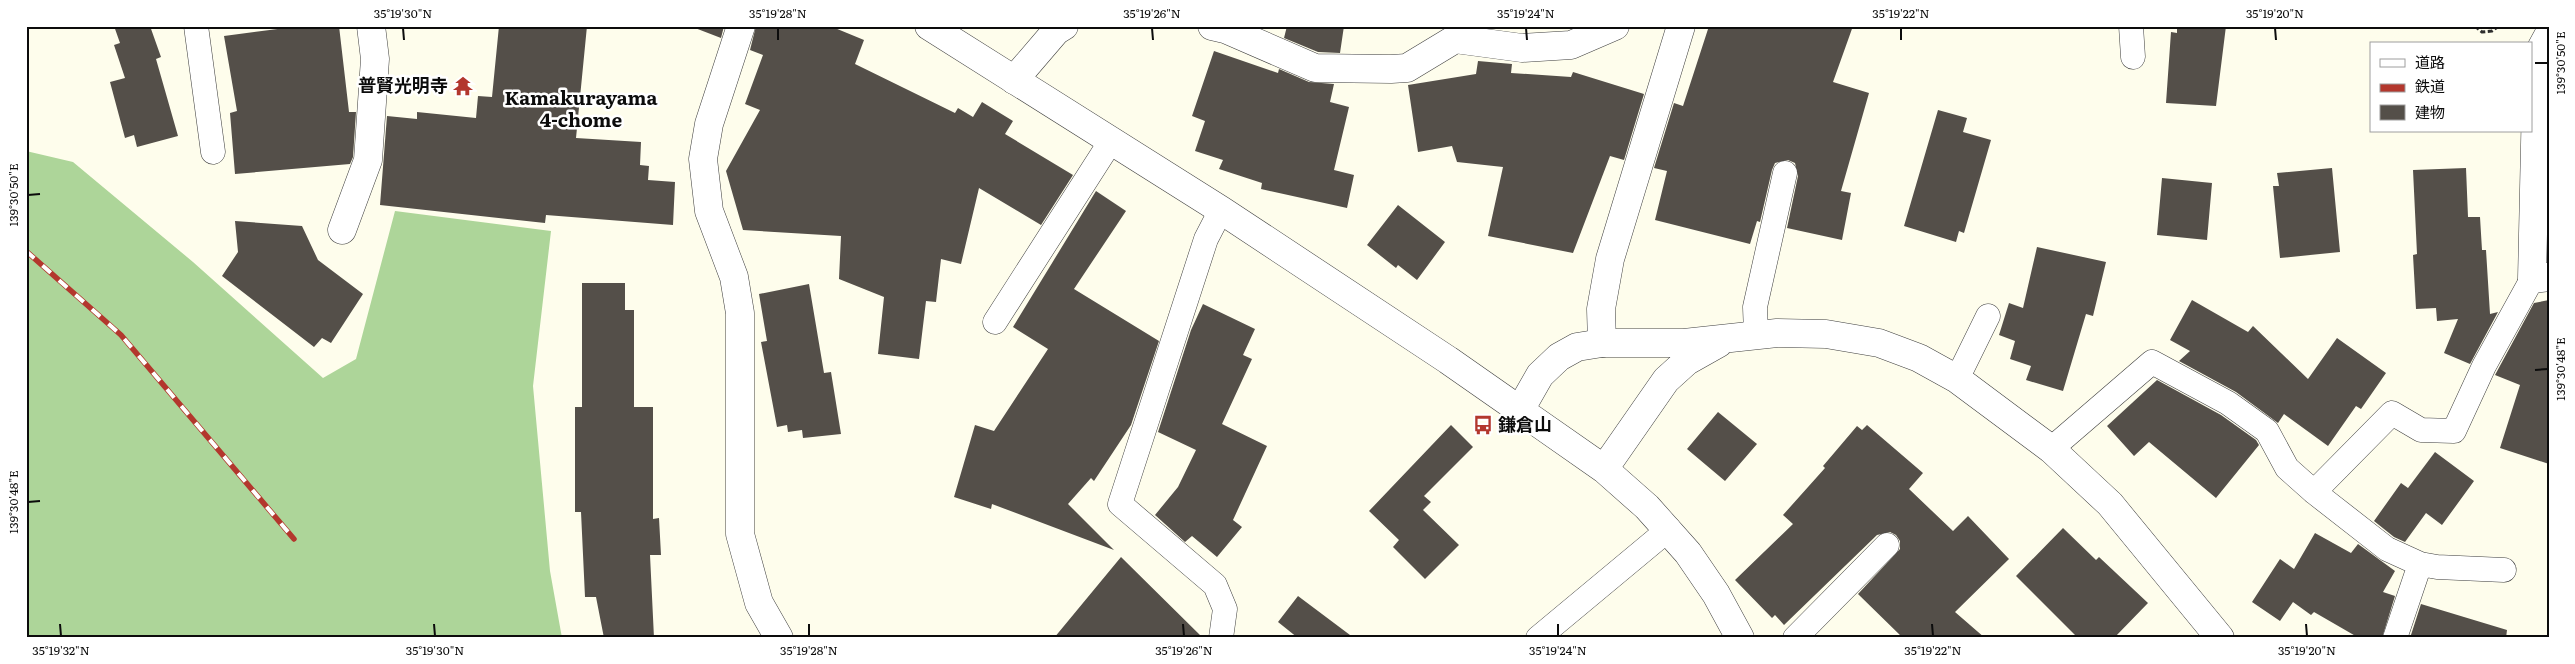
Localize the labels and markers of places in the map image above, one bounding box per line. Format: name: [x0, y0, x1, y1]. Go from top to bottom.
place label: 普賢光明寺: [358, 71, 448, 98]
temple icon: 普賢光明寺: [452, 75, 474, 97]
place label: 鎌倉山: [1498, 410, 1552, 437]
bus stop icon: 鎌倉山: [1472, 414, 1494, 436]

